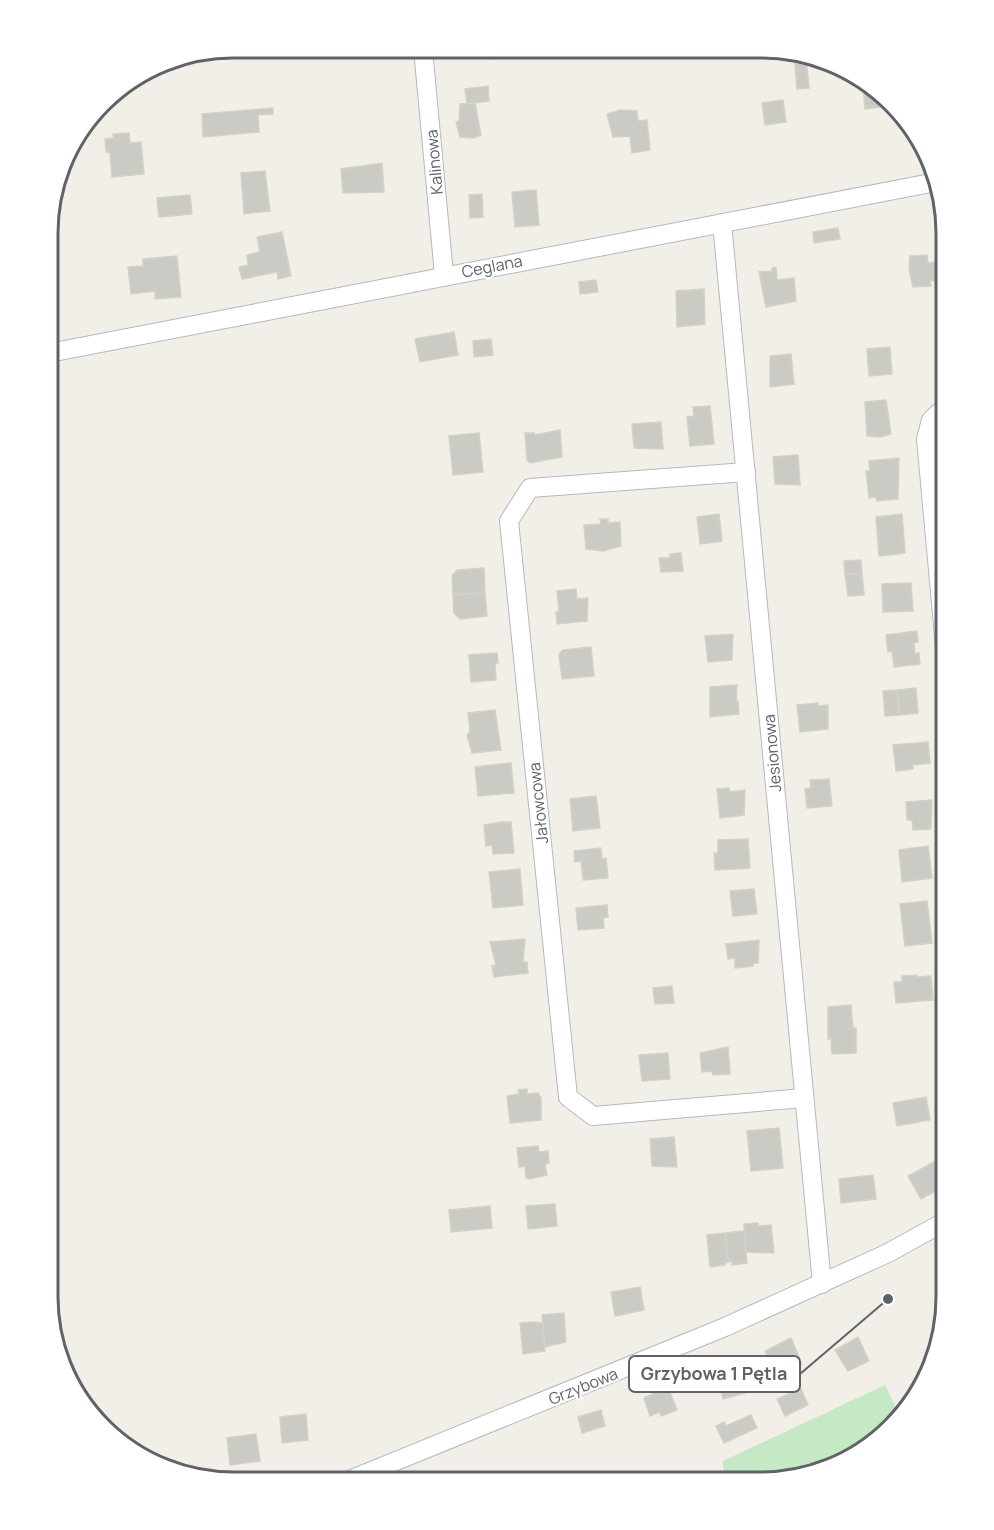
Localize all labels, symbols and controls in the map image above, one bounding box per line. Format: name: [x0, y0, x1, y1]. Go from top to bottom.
street label: Kalinowa: [420, 129, 448, 195]
street label: Ceglana: [460, 249, 524, 283]
street label: Jesionowa: [758, 713, 786, 793]
street label: Jałowcowa: [523, 761, 553, 845]
callout: Grzybowa 1 Pętla: [629, 1356, 800, 1392]
text: Grzybowa 1 Pętla: [641, 1361, 787, 1385]
street label: Grzybowa: [545, 1362, 621, 1410]

